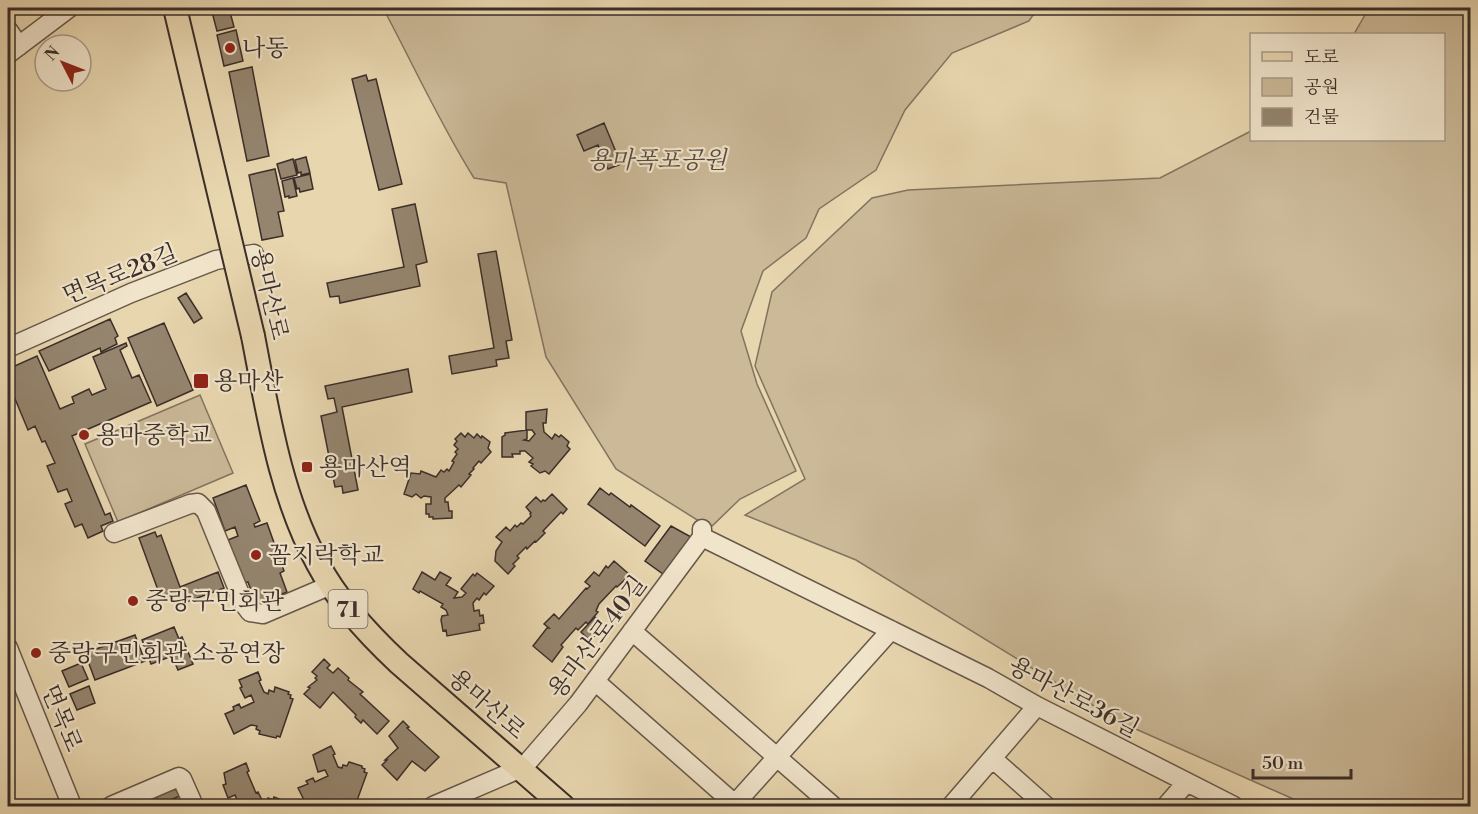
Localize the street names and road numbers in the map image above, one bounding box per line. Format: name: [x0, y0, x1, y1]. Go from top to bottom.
street label: 면목로28길: [59, 238, 182, 312]
street label: 용마산로: [244, 246, 294, 343]
street label: 용마산로40길: [542, 570, 654, 705]
road number: 71: [328, 590, 368, 628]
street label: 용마산로36길: [1003, 651, 1144, 745]
street label: 용마산로: [442, 663, 531, 747]
street label: 면목로: [34, 681, 88, 756]

